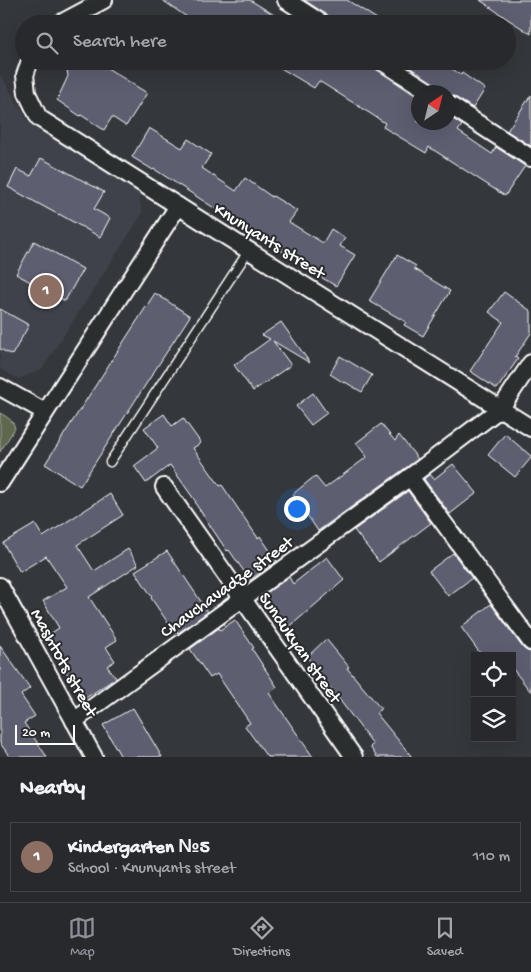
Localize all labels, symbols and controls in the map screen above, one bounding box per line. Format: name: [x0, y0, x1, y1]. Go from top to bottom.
search box: [15, 15, 516, 70]
icon: search: [33, 29, 61, 57]
text: Search here: [73, 31, 167, 54]
north arrow: [411, 85, 456, 130]
street label: Knunyants street: [209, 199, 330, 286]
pin: 1: [30, 272, 62, 310]
your location: [284, 496, 310, 522]
street label: Chavchavadze street: [157, 532, 299, 643]
street label: Sundukyan street: [253, 589, 346, 709]
street label: Mashtots street: [25, 606, 102, 722]
map controls: [471, 652, 516, 742]
button: locate: [471, 652, 516, 697]
button: layers: [471, 697, 516, 742]
scale bar: [15, 722, 75, 745]
text: 20 m: [22, 725, 50, 742]
text: Nearby: [20, 777, 85, 802]
text: Kindergarten №5: [68, 837, 210, 860]
text: 1: [34, 848, 40, 867]
text: 110 m: [473, 848, 510, 867]
text: School · Knunyants street: [68, 860, 235, 879]
tab: Map: [68, 914, 96, 961]
tab: Directions: [233, 914, 290, 961]
tab: Saved: [427, 914, 463, 961]

